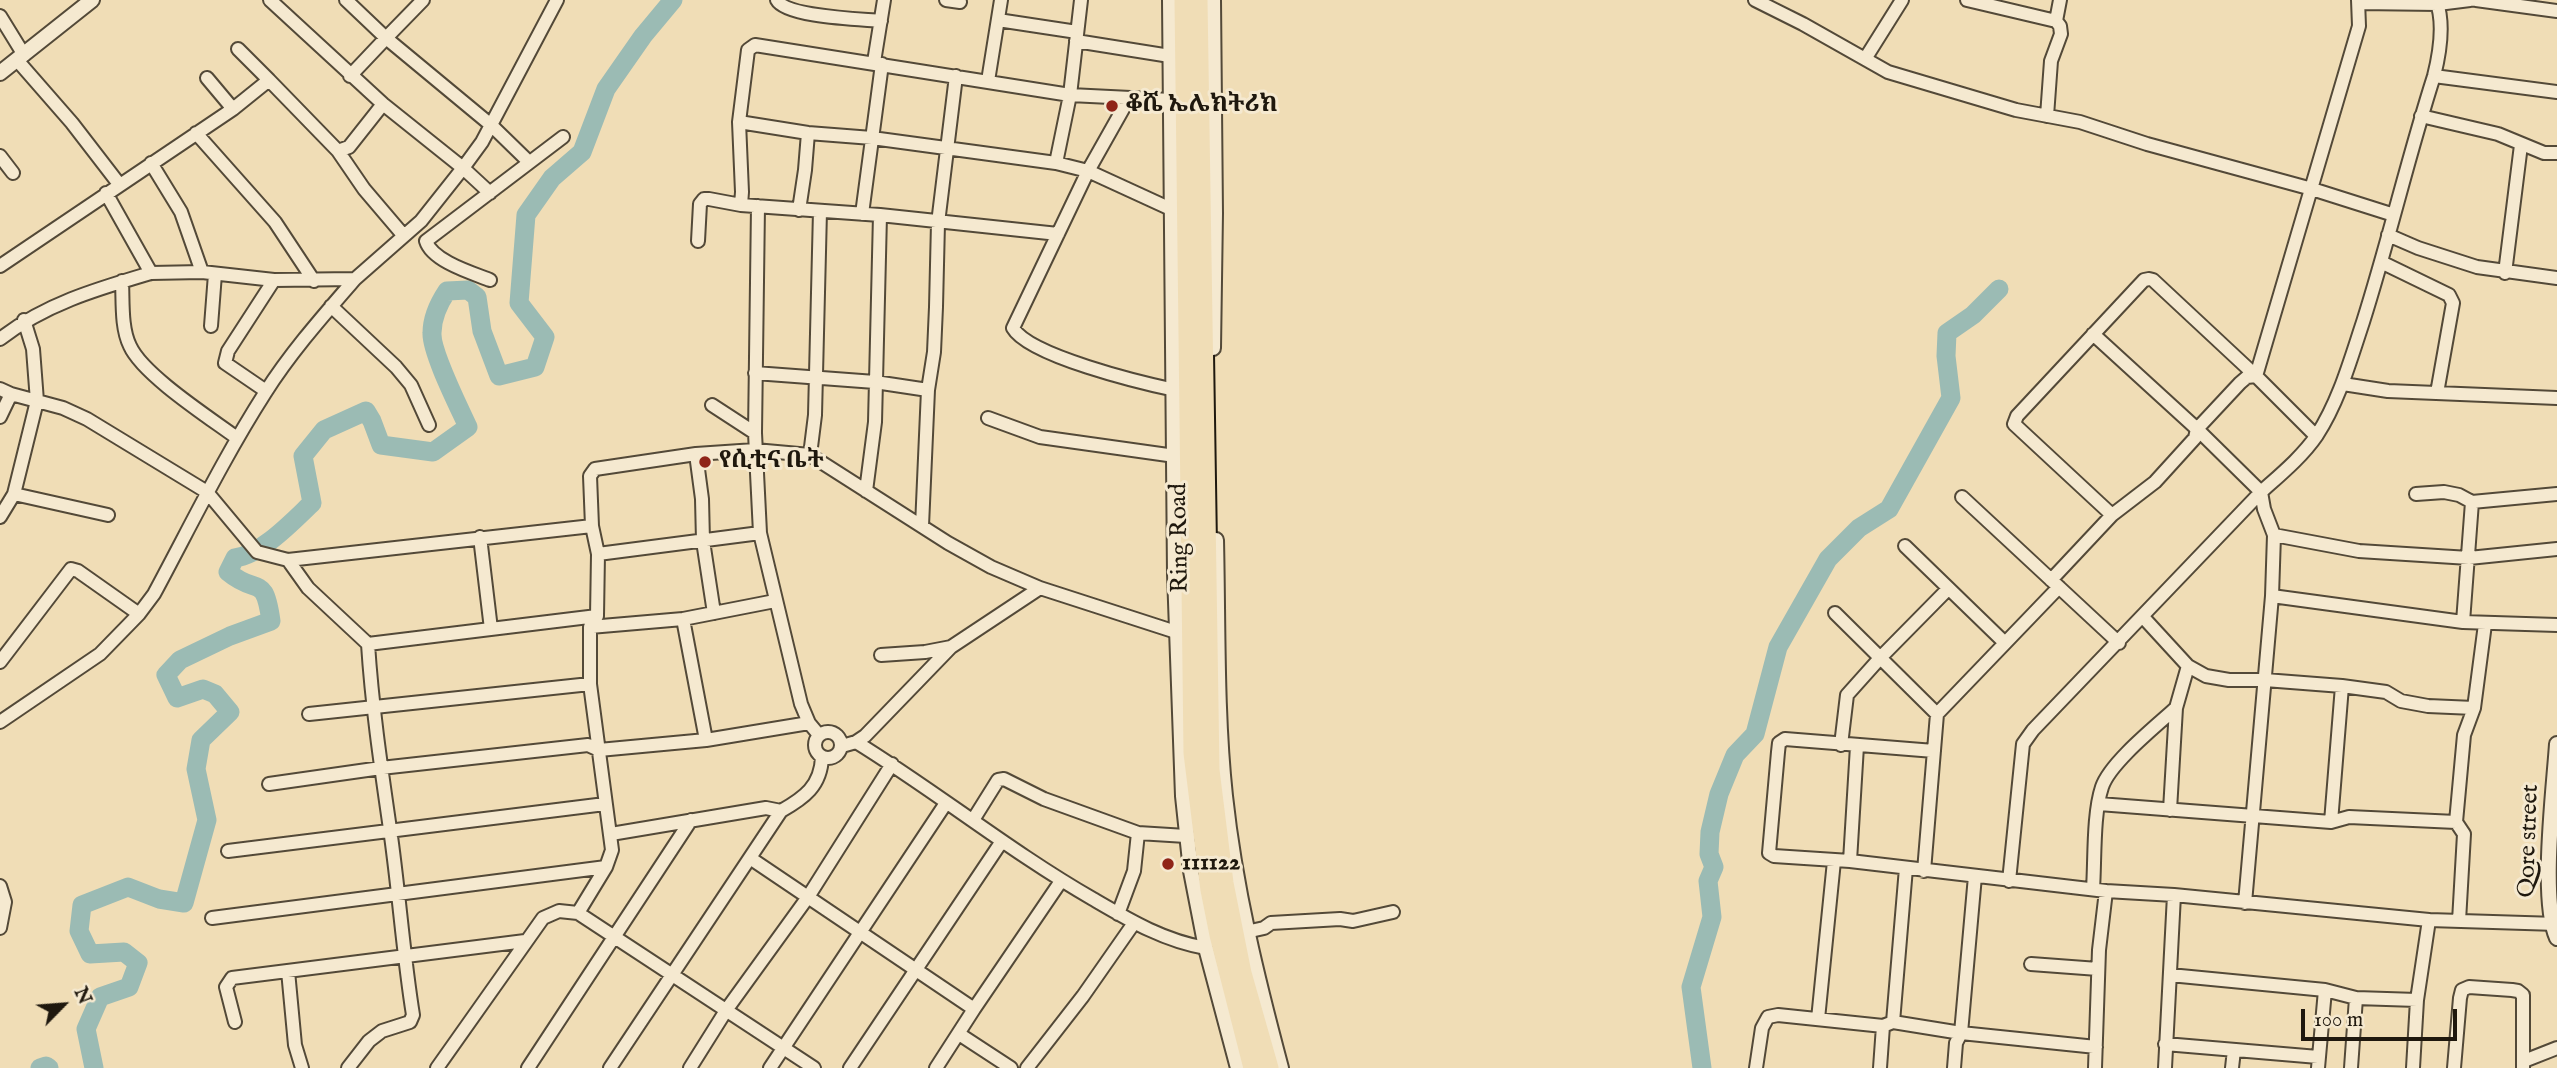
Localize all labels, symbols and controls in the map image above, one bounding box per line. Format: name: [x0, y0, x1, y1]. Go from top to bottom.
place label: ቆሼ ኤሌክትሪክ: [1126, 92, 1277, 120]
marker: ቆሼ ኤሌክትሪክ: [1104, 98, 1120, 114]
place label: የሲቲና ቤት: [719, 448, 823, 476]
marker: የሲቲና ቤት: [697, 454, 713, 470]
street label: Ring Road: [1166, 483, 1196, 593]
street label: Qore street: [2514, 784, 2546, 898]
place label: 111122: [1182, 850, 1240, 878]
marker: 111122: [1160, 856, 1176, 872]
north arrow: [28, 970, 98, 1040]
text: N: [68, 984, 96, 1009]
scale bar: [2305, 995, 2461, 1038]
text: 100 m: [2314, 1007, 2363, 1034]

